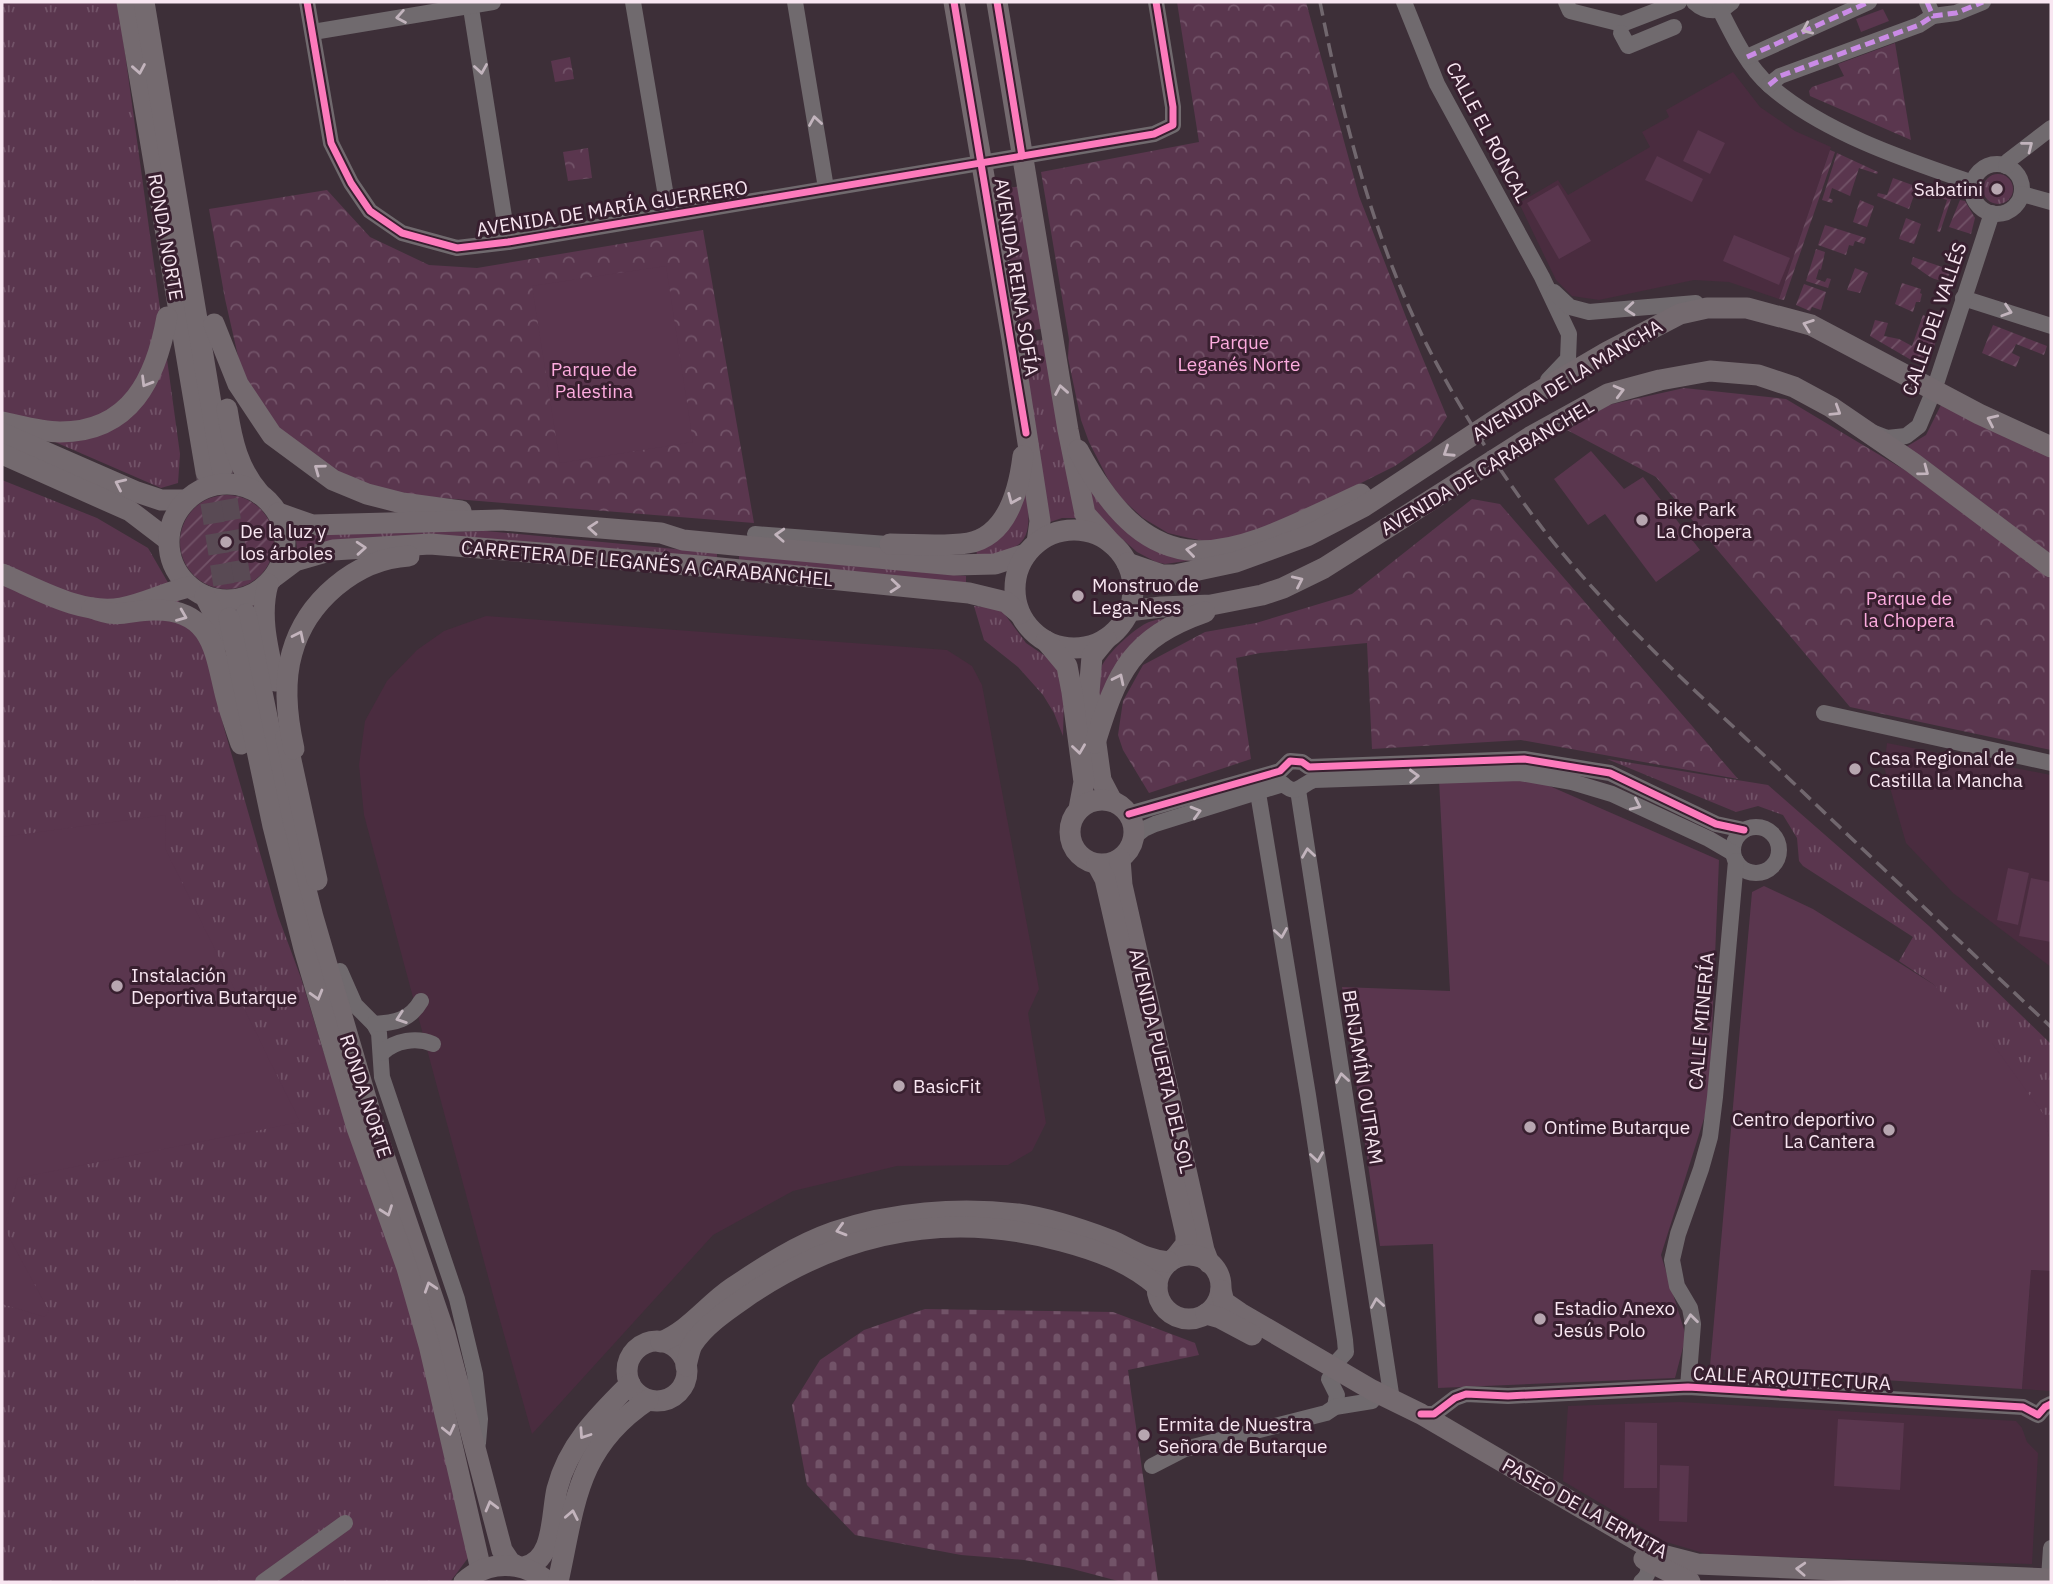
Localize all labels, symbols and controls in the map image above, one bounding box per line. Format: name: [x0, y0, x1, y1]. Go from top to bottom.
one-way arrow: [395, 9, 407, 24]
one-way arrow: [1802, 21, 1815, 35]
street label: CALLE EL RONCAL: [1441, 57, 1535, 207]
one-way arrow: [131, 63, 146, 75]
one-way arrow: [473, 63, 488, 75]
one-way arrow: [808, 115, 823, 127]
one-way arrow: [2020, 141, 2032, 154]
street label: RONDA NORTE: [143, 172, 189, 302]
street label: AVENIDA DE MARÍA GUERRERO: [475, 175, 749, 241]
street label: AVENIDA REINA SOFÍA: [989, 176, 1045, 378]
place label: Sabatini: [1914, 177, 1983, 201]
marker: Sabatini: [1989, 181, 2005, 197]
street label: CALLE DEL VALLÉS: [1897, 239, 1971, 399]
one-way arrow: [1625, 301, 1636, 316]
one-way arrow: [2001, 303, 2013, 318]
street label: AVENIDA DE LA MANCHA: [1468, 314, 1666, 446]
one-way arrow: [1803, 319, 1815, 333]
park label: Parque Leganés Norte: [1178, 330, 1301, 376]
park label: Parque de Palestina: [551, 357, 637, 403]
one-way arrow: [142, 374, 155, 387]
one-way arrow: [1054, 384, 1069, 396]
one-way arrow: [1613, 384, 1625, 399]
street label: AVENIDA DE CARABANCHEL: [1376, 394, 1598, 540]
one-way arrow: [1829, 402, 1842, 415]
one-way arrow: [1987, 414, 1999, 428]
one-way arrow: [1442, 443, 1455, 456]
one-way arrow: [1916, 462, 1928, 475]
one-way arrow: [314, 465, 327, 478]
one-way arrow: [115, 478, 127, 492]
one-way arrow: [1007, 492, 1021, 504]
place label: Bike Park La Chopera: [1656, 497, 1752, 543]
marker: Bike Park La Chopera: [1634, 512, 1650, 528]
place label: De la luz y los árboles: [240, 519, 333, 565]
one-way arrow: [587, 521, 598, 536]
one-way arrow: [774, 528, 785, 543]
marker: De la luz y los árboles: [218, 534, 234, 550]
street label: CARRETERA DE LEGANÉS A CARABANCHEL: [460, 535, 834, 591]
one-way arrow: [356, 541, 367, 556]
one-way arrow: [1185, 543, 1197, 558]
place label: Monstruo de Lega-Ness: [1092, 573, 1199, 619]
one-way arrow: [1291, 576, 1303, 590]
one-way arrow: [889, 578, 900, 593]
park label: Parque de la Chopera: [1863, 586, 1955, 632]
marker: Monstruo de Lega-Ness: [1070, 588, 1086, 604]
one-way arrow: [176, 607, 188, 621]
one-way arrow: [291, 631, 305, 643]
one-way arrow: [1110, 674, 1124, 686]
one-way arrow: [1071, 744, 1086, 755]
place label: Casa Regional de Castilla la Mancha: [1869, 746, 2023, 792]
marker: Casa Regional de Castilla la Mancha: [1847, 761, 1863, 777]
one-way arrow: [1409, 769, 1420, 784]
one-way arrow: [1629, 797, 1641, 811]
one-way arrow: [1190, 805, 1202, 820]
one-way arrow: [1300, 847, 1315, 859]
one-way arrow: [1273, 927, 1288, 939]
street label: AVENIDA PUERTA DEL SOL: [1124, 946, 1200, 1176]
street label: CALLE MINERÍA: [1683, 951, 1719, 1091]
place label: Instalación Deportiva Butarque: [131, 963, 297, 1009]
marker: Instalación Deportiva Butarque: [109, 978, 125, 994]
street label: BENJAMÍN OUTRAM: [1337, 988, 1389, 1166]
one-way arrow: [309, 989, 324, 1001]
one-way arrow: [396, 1010, 408, 1024]
street label: RONDA NORTE: [335, 1031, 397, 1161]
one-way arrow: [1335, 1072, 1350, 1084]
place label: BasicFit: [913, 1074, 981, 1098]
marker: BasicFit: [891, 1078, 907, 1094]
place label: Centro deportivo La Cantera: [1732, 1107, 1875, 1153]
place label: Ontime Butarque: [1544, 1115, 1690, 1139]
marker: Ontime Butarque: [1522, 1119, 1538, 1135]
marker: Centro deportivo La Cantera: [1881, 1122, 1897, 1138]
one-way arrow: [1310, 1151, 1325, 1163]
one-way arrow: [379, 1205, 393, 1217]
one-way arrow: [836, 1222, 848, 1237]
one-way arrow: [423, 1281, 438, 1293]
place label: Estadio Anexo Jesús Polo: [1554, 1296, 1675, 1342]
one-way arrow: [1370, 1297, 1385, 1308]
marker: Estadio Anexo Jesús Polo: [1532, 1311, 1548, 1327]
one-way arrow: [1683, 1314, 1698, 1325]
street label: CALLE ARQUITECTURA: [1692, 1361, 1892, 1395]
place label: Ermita de Nuestra Señora de Butarque: [1158, 1412, 1327, 1458]
one-way arrow: [441, 1424, 455, 1436]
one-way arrow: [579, 1426, 592, 1439]
marker: Ermita de Nuestra Señora de Butarque: [1136, 1427, 1152, 1443]
street label: PASEO DE LA ERMITA: [1498, 1452, 1672, 1564]
one-way arrow: [484, 1500, 499, 1512]
one-way arrow: [564, 1509, 579, 1521]
one-way arrow: [1796, 1561, 1807, 1576]

